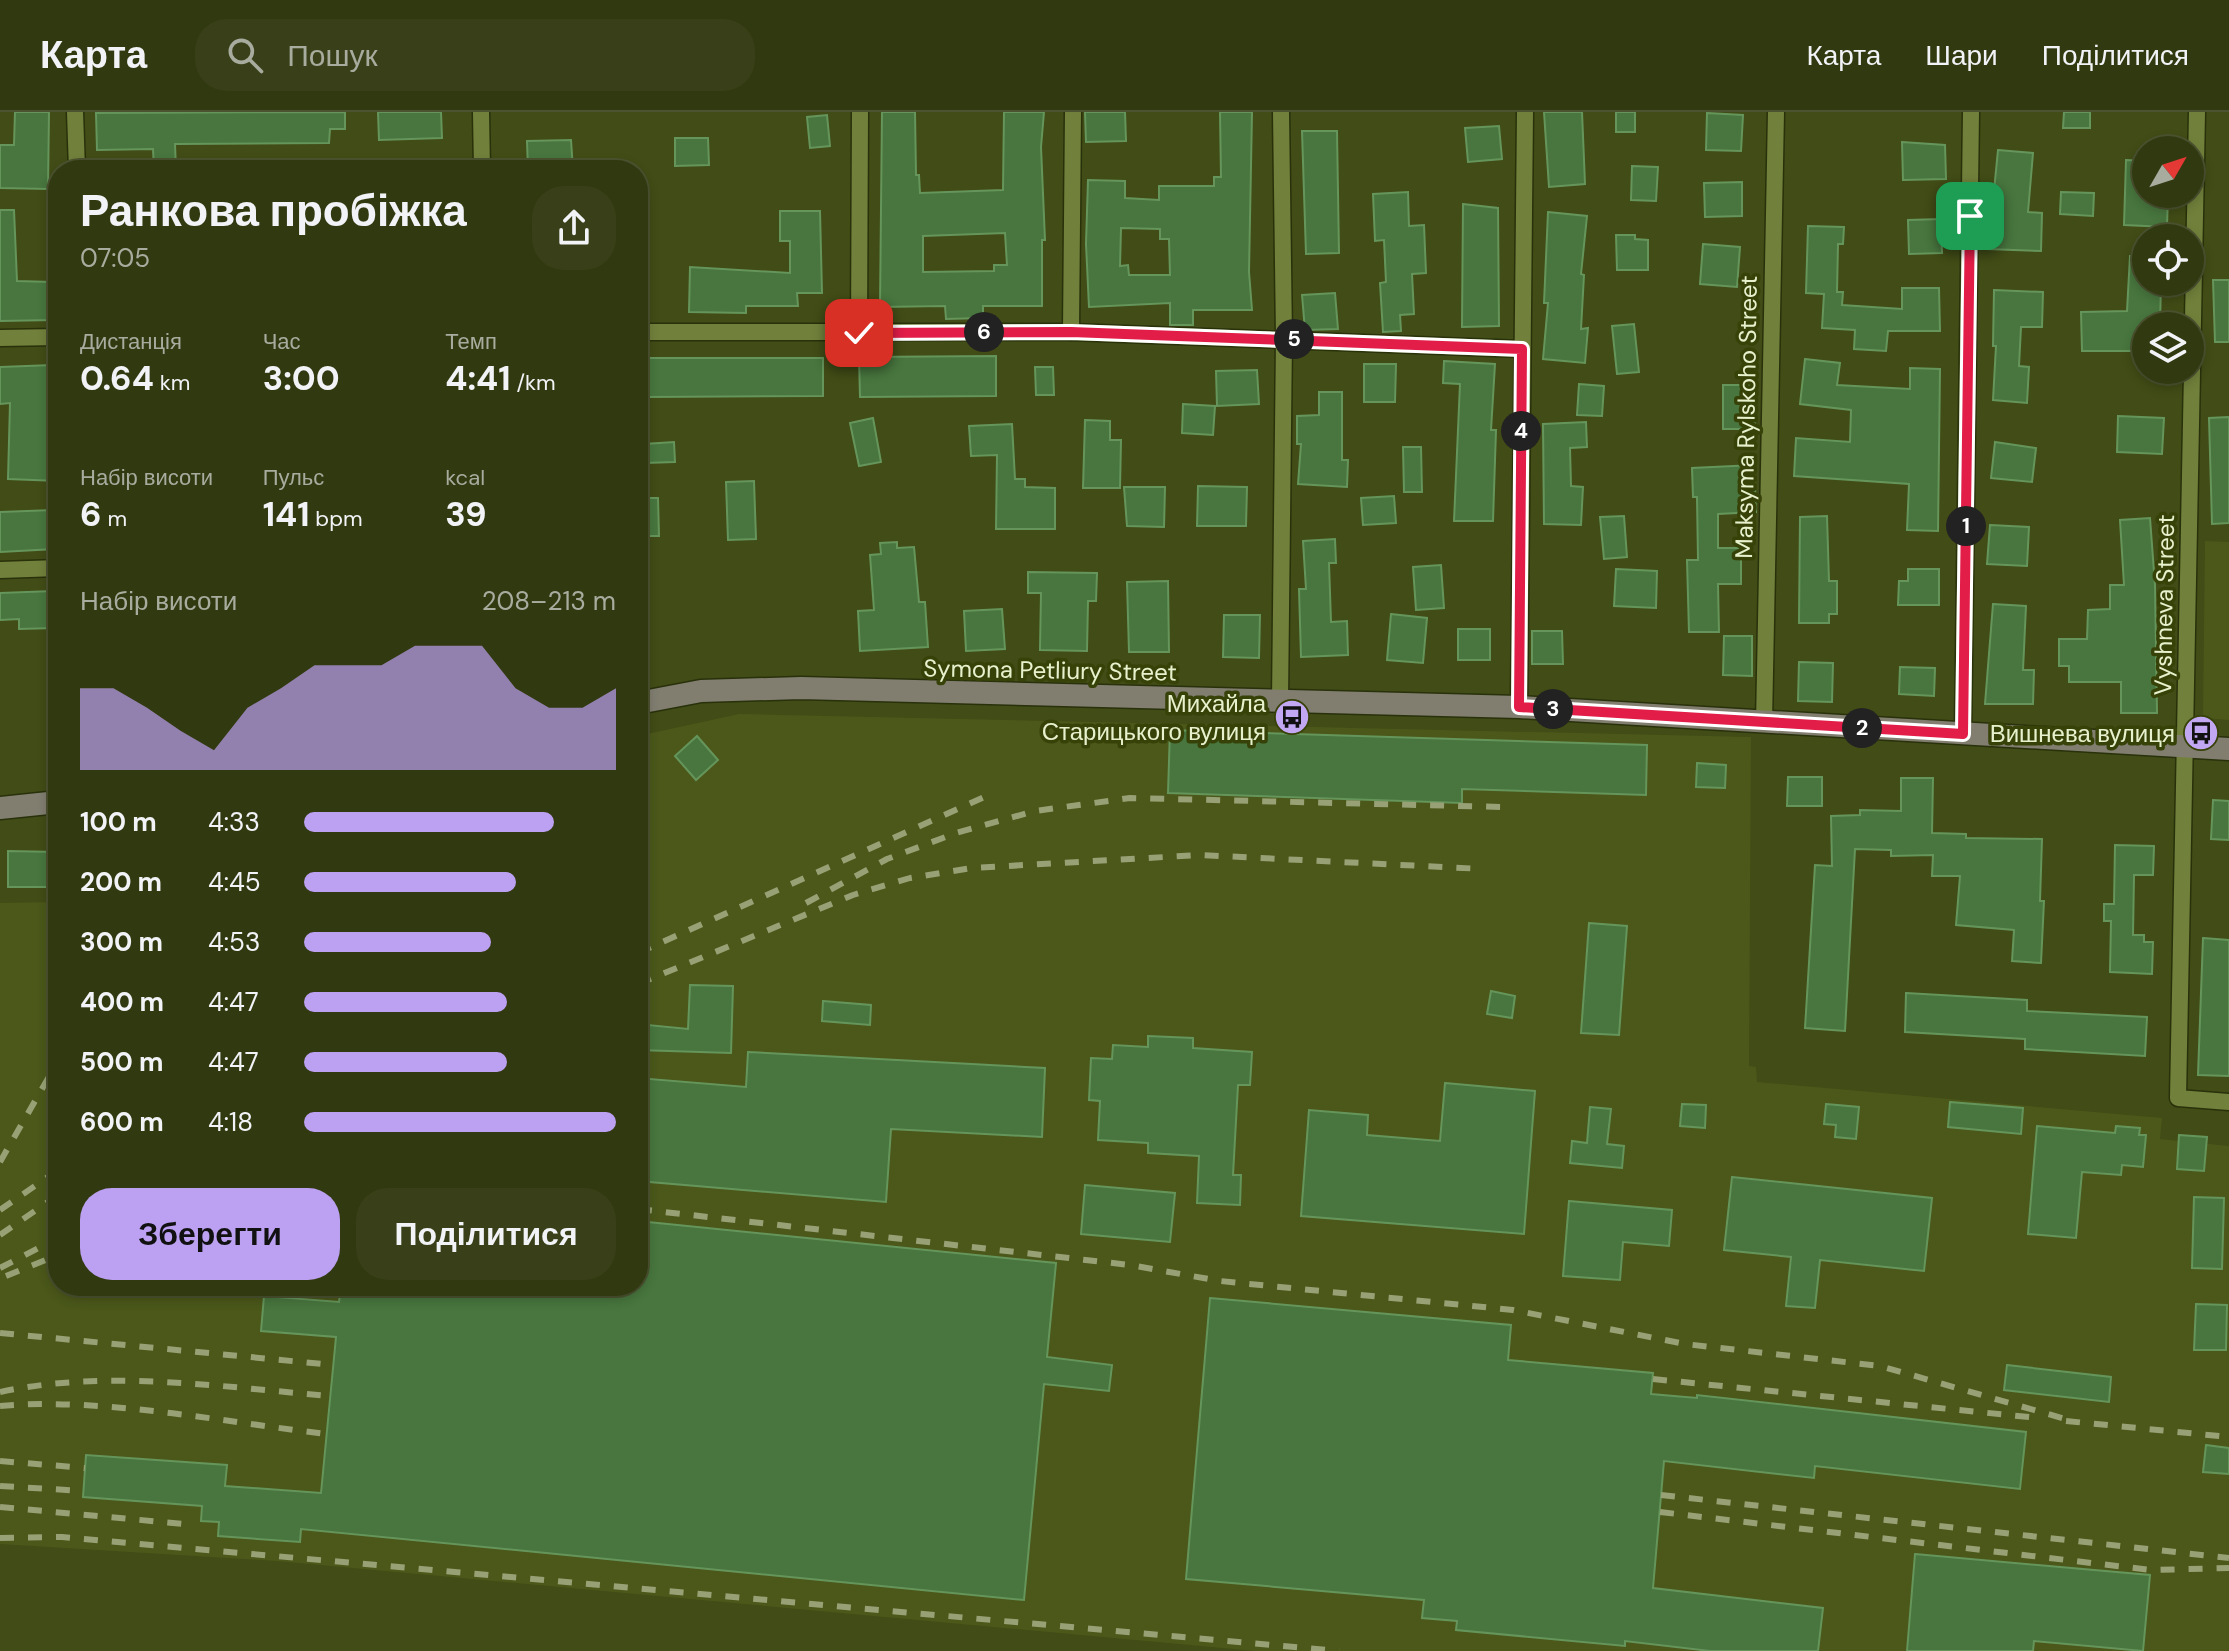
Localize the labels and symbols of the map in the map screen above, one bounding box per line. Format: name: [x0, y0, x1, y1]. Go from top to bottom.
north arrow: [2132, 136, 2204, 208]
pin: [1936, 182, 2004, 250]
street label: Maksyma Rylskoho Street: [1728, 275, 1764, 559]
pin: [825, 299, 893, 367]
pin: 6: [964, 312, 1004, 352]
pin: 5: [1274, 319, 1314, 359]
pin: 4: [1501, 411, 1541, 451]
pin: 1: [1946, 506, 1986, 546]
street label: Vyshneva Street: [2147, 514, 2181, 696]
street label: Symona Petliury Street: [923, 652, 1177, 688]
place label: Михайла Старицького вулиця: [1042, 688, 1267, 747]
pin: 3: [1533, 689, 1573, 729]
bus stop icon: Михайла Старицького вулиця: [1273, 698, 1311, 736]
pin: 2: [1842, 708, 1882, 748]
bus stop icon: Вишнева вулиця: [2182, 714, 2220, 752]
place label: Вишнева вулиця: [1990, 718, 2175, 749]

